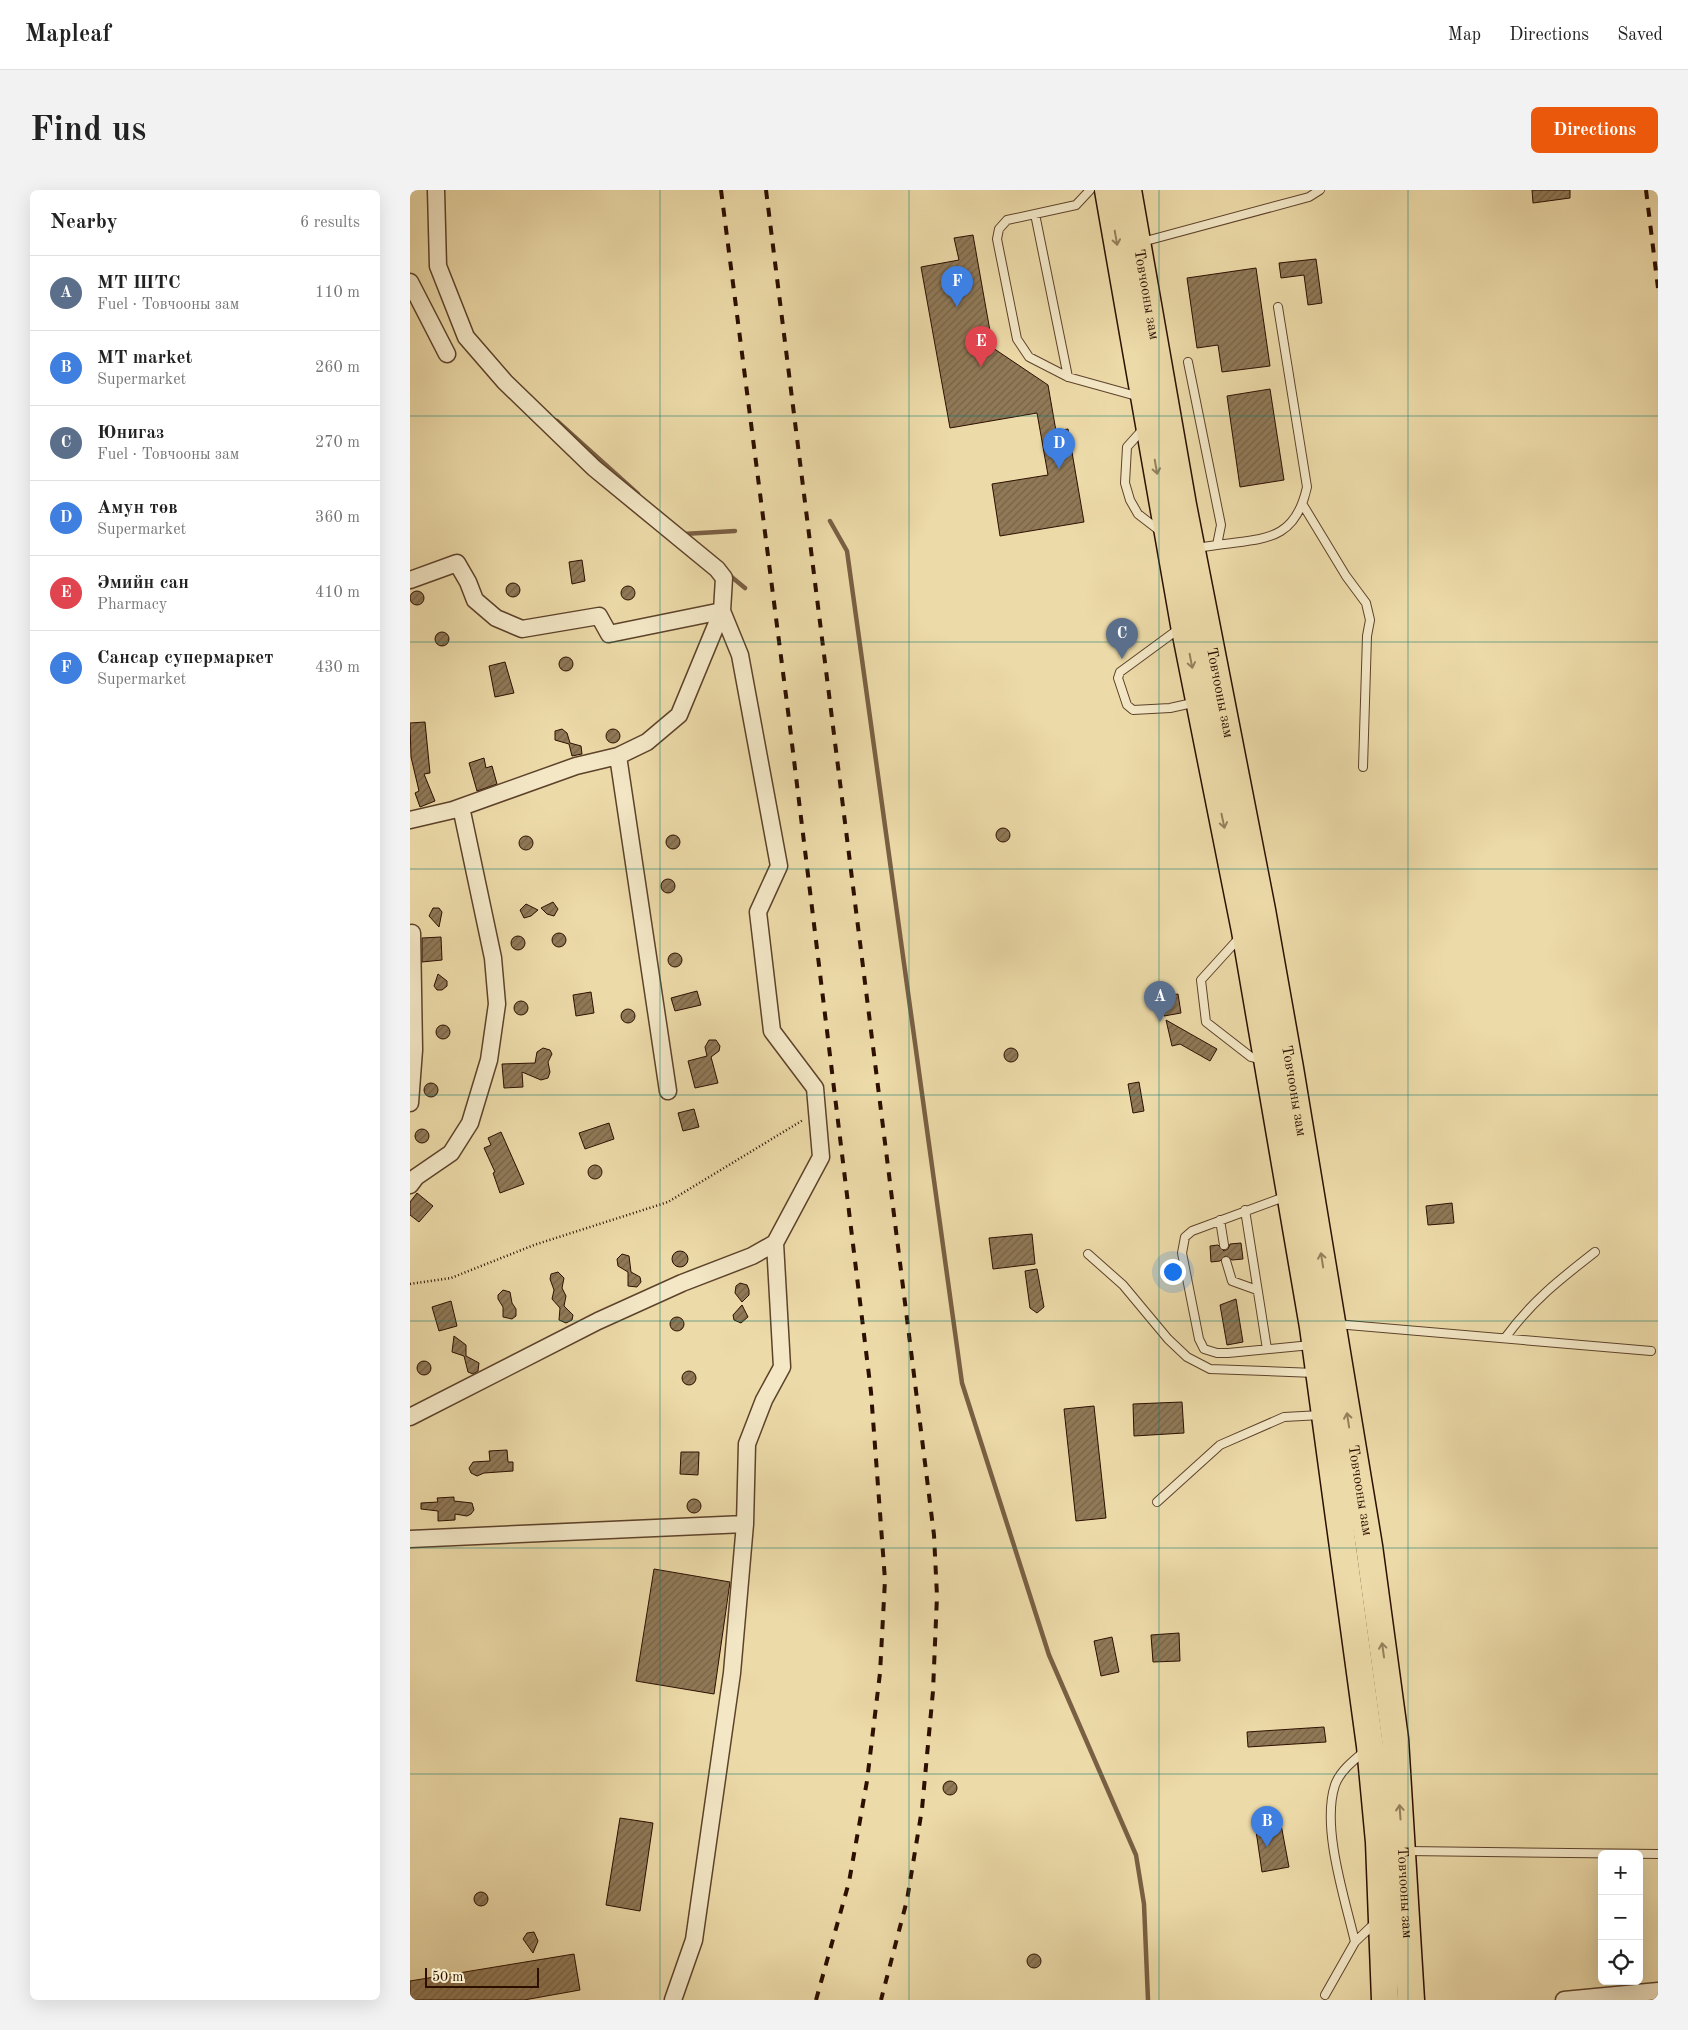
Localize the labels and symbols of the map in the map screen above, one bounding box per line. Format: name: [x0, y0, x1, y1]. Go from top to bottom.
one-way arrow: [1112, 230, 1122, 246]
street label: Товчооны зам: [1131, 248, 1162, 341]
pin: F: [941, 266, 973, 307]
pin: E: [965, 326, 997, 367]
pin: D: [1043, 428, 1075, 469]
one-way arrow: [1152, 459, 1162, 475]
pin: C: [1106, 618, 1138, 659]
street label: Товчооны зам: [1203, 646, 1236, 739]
one-way arrow: [1187, 653, 1196, 669]
one-way arrow: [1219, 812, 1228, 828]
pin: A: [1144, 981, 1176, 1022]
street label: Товчооны зам: [1279, 1044, 1309, 1138]
one-way arrow: [1317, 1252, 1327, 1268]
your location: [1160, 1259, 1186, 1285]
one-way arrow: [1343, 1413, 1353, 1429]
street label: Товчооны зам: [1345, 1444, 1375, 1537]
one-way arrow: [1378, 1642, 1388, 1658]
one-way arrow: [1395, 1804, 1404, 1820]
pin: B: [1251, 1806, 1283, 1847]
street label: Товчооны зам: [1394, 1846, 1415, 1939]
scale bar: [425, 1965, 539, 1988]

